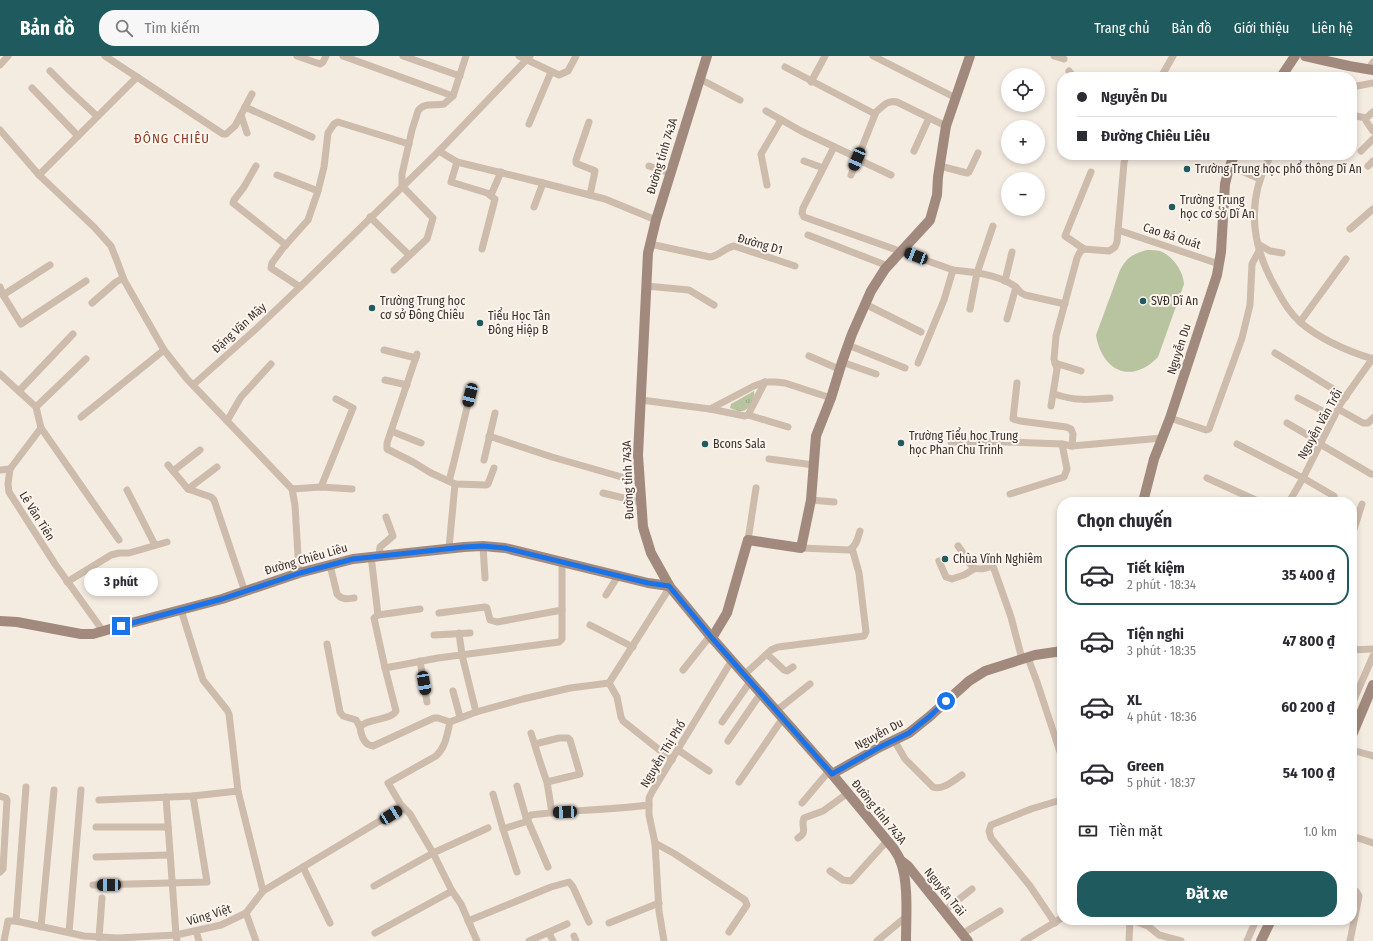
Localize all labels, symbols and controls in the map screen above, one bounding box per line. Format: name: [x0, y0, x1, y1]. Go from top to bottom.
search box: [99, 10, 379, 46]
text: Bản đồ: [20, 17, 75, 40]
icon: search: [113, 17, 135, 39]
text: Tìm kiếm: [145, 19, 200, 37]
text: Trang chủ: [1094, 20, 1150, 37]
text: Bản đồ: [1172, 20, 1212, 37]
text: Giới thiệu: [1234, 20, 1289, 37]
text: Liên hệ: [1311, 20, 1353, 37]
map controls: [1001, 68, 1045, 216]
button: locate: [1001, 68, 1045, 112]
text: Nguyễn Du: [1101, 88, 1167, 106]
street label: Đường tỉnh 743A: [644, 116, 680, 196]
button: +: [1001, 120, 1045, 164]
text: Đường Chiêu Liêu: [1101, 127, 1210, 145]
district label: ĐÔNG CHIÊU: [134, 131, 210, 146]
car: [847, 146, 867, 172]
place label: Trường Trung học phổ thông Dĩ An: [1195, 160, 1362, 176]
marker: Trường Trung học phổ thông Dĩ An: [1182, 164, 1192, 174]
button: −: [1001, 172, 1045, 216]
place label: Trường Trung học cơ sở Dĩ An: [1180, 193, 1255, 221]
marker: Trường Trung học cơ sở Dĩ An: [1167, 202, 1177, 212]
street label: Cao Bá Quát: [1141, 220, 1203, 252]
street label: Đường D1: [736, 231, 784, 257]
car: [903, 246, 929, 266]
place label: Trường Trung học cơ sở Đông Chiêu: [380, 294, 465, 322]
place label: SVĐ Dĩ An: [1151, 294, 1198, 308]
marker: SVĐ Dĩ An: [1138, 296, 1148, 306]
street label: Đặng Văn Mây: [209, 300, 269, 356]
marker: Trường Trung học cơ sở Đông Chiêu: [367, 303, 377, 313]
place label: Tiểu Học Tân Đông Hiệp B: [488, 307, 550, 337]
marker: Tiểu Học Tân Đông Hiệp B: [475, 318, 485, 328]
street label: Nguyễn Du: [1163, 321, 1194, 376]
car: [461, 382, 479, 408]
street label: Nguyễn Văn Trỗi: [1294, 386, 1345, 462]
place label: Trường Tiểu học Trung học Phan Chu Trinh: [909, 427, 1018, 457]
place label: Bcons Sala: [713, 437, 766, 451]
marker: Trường Tiểu học Trung học Phan Chu Trinh: [896, 438, 906, 448]
marker: Bcons Sala: [700, 439, 710, 449]
street label: Đường tỉnh 743A: [620, 440, 636, 520]
street label: Lê Văn Tiên: [16, 489, 58, 543]
text: Chọn chuyến: [1077, 510, 1172, 532]
street label: Đường Chiêu Liêu: [263, 540, 349, 578]
place label: Chùa Vĩnh Nghiêm: [953, 552, 1042, 566]
marker: Chùa Vĩnh Nghiêm: [940, 554, 950, 564]
icon: car: [1079, 557, 1115, 593]
text: Tiết kiệm: [1127, 559, 1185, 577]
text: 35 400 ₫: [1282, 566, 1335, 584]
callout: 3 phút: [84, 568, 158, 596]
text: 3 phút: [104, 574, 138, 589]
text: 2 phút · 18:34: [1127, 577, 1196, 592]
route end: [112, 617, 130, 635]
icon: car: [1079, 623, 1115, 659]
text: Tiện nghi: [1127, 625, 1184, 643]
text: 47 800 ₫: [1282, 632, 1335, 650]
text: 3 phút · 18:35: [1127, 643, 1196, 658]
car: [416, 670, 432, 696]
icon: car: [1079, 689, 1115, 725]
text: XL: [1127, 691, 1142, 709]
route start: [937, 692, 955, 710]
text: 60 200 ₫: [1281, 698, 1335, 716]
text: 4 phút · 18:36: [1127, 709, 1197, 724]
street label: Nguyễn Du: [852, 715, 906, 753]
street label: Nguyễn Thị Phố: [637, 717, 689, 790]
icon: car: [1079, 755, 1115, 791]
text: Green: [1127, 757, 1164, 775]
text: 54 100 ₫: [1283, 764, 1335, 782]
text: 5 phút · 18:37: [1127, 775, 1195, 790]
street label: Đường tỉnh 743A: [849, 777, 910, 848]
car: [378, 804, 404, 826]
car: [553, 805, 577, 819]
icon: cash: [1077, 820, 1099, 842]
text: Tiền mặt: [1109, 822, 1162, 840]
text: 1.0 km: [1303, 824, 1337, 839]
street label: Nguyễn Trãi: [922, 865, 969, 919]
button: Đặt xe: [1077, 871, 1337, 917]
car: [97, 879, 121, 891]
street label: Vũng Việt: [185, 902, 233, 928]

